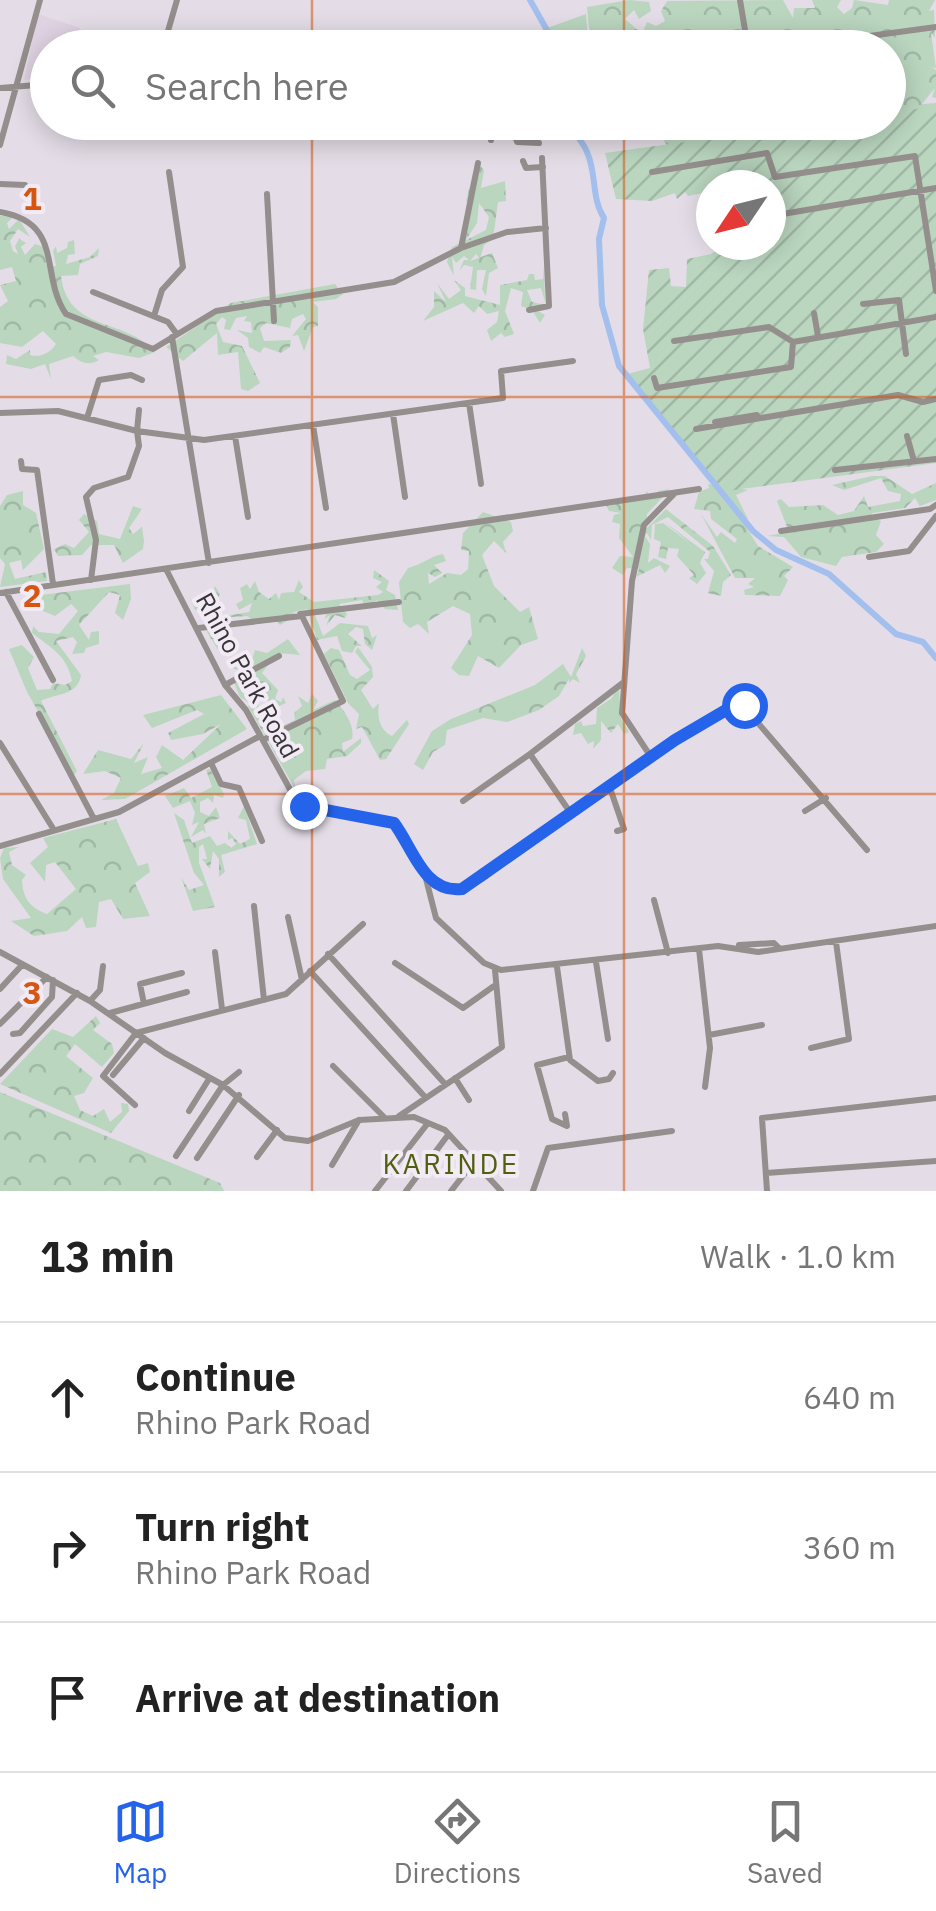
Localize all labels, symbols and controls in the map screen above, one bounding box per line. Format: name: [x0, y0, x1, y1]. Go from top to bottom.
search box: [30, 30, 906, 140]
icon: search: [65, 58, 120, 113]
text: Search here: [145, 61, 349, 110]
north arrow: [696, 170, 786, 260]
text: 1: [22, 177, 42, 219]
text: 2: [22, 574, 42, 616]
street label: Rhino Park Road: [189, 586, 307, 764]
route start: [722, 683, 768, 729]
route end: [282, 784, 328, 830]
text: 3: [22, 971, 42, 1013]
district label: KARINDE: [382, 1145, 520, 1182]
text: 13 min: [40, 1229, 175, 1284]
text: Walk · 1.0 km: [700, 1235, 896, 1277]
text: Continue: [135, 1352, 296, 1401]
icon: ahead: [40, 1370, 95, 1425]
text: 640 m: [803, 1376, 896, 1418]
text: Rhino Park Road: [135, 1401, 371, 1443]
text: Turn right: [135, 1502, 310, 1551]
icon: right: [40, 1520, 95, 1575]
text: 360 m: [803, 1526, 896, 1568]
text: Rhino Park Road: [135, 1551, 371, 1593]
icon: arrive: [40, 1670, 95, 1725]
text: Arrive at destination: [135, 1673, 500, 1722]
tab: Map: [113, 1794, 168, 1891]
tab: Directions: [394, 1794, 521, 1891]
tab: Saved: [747, 1794, 823, 1891]

